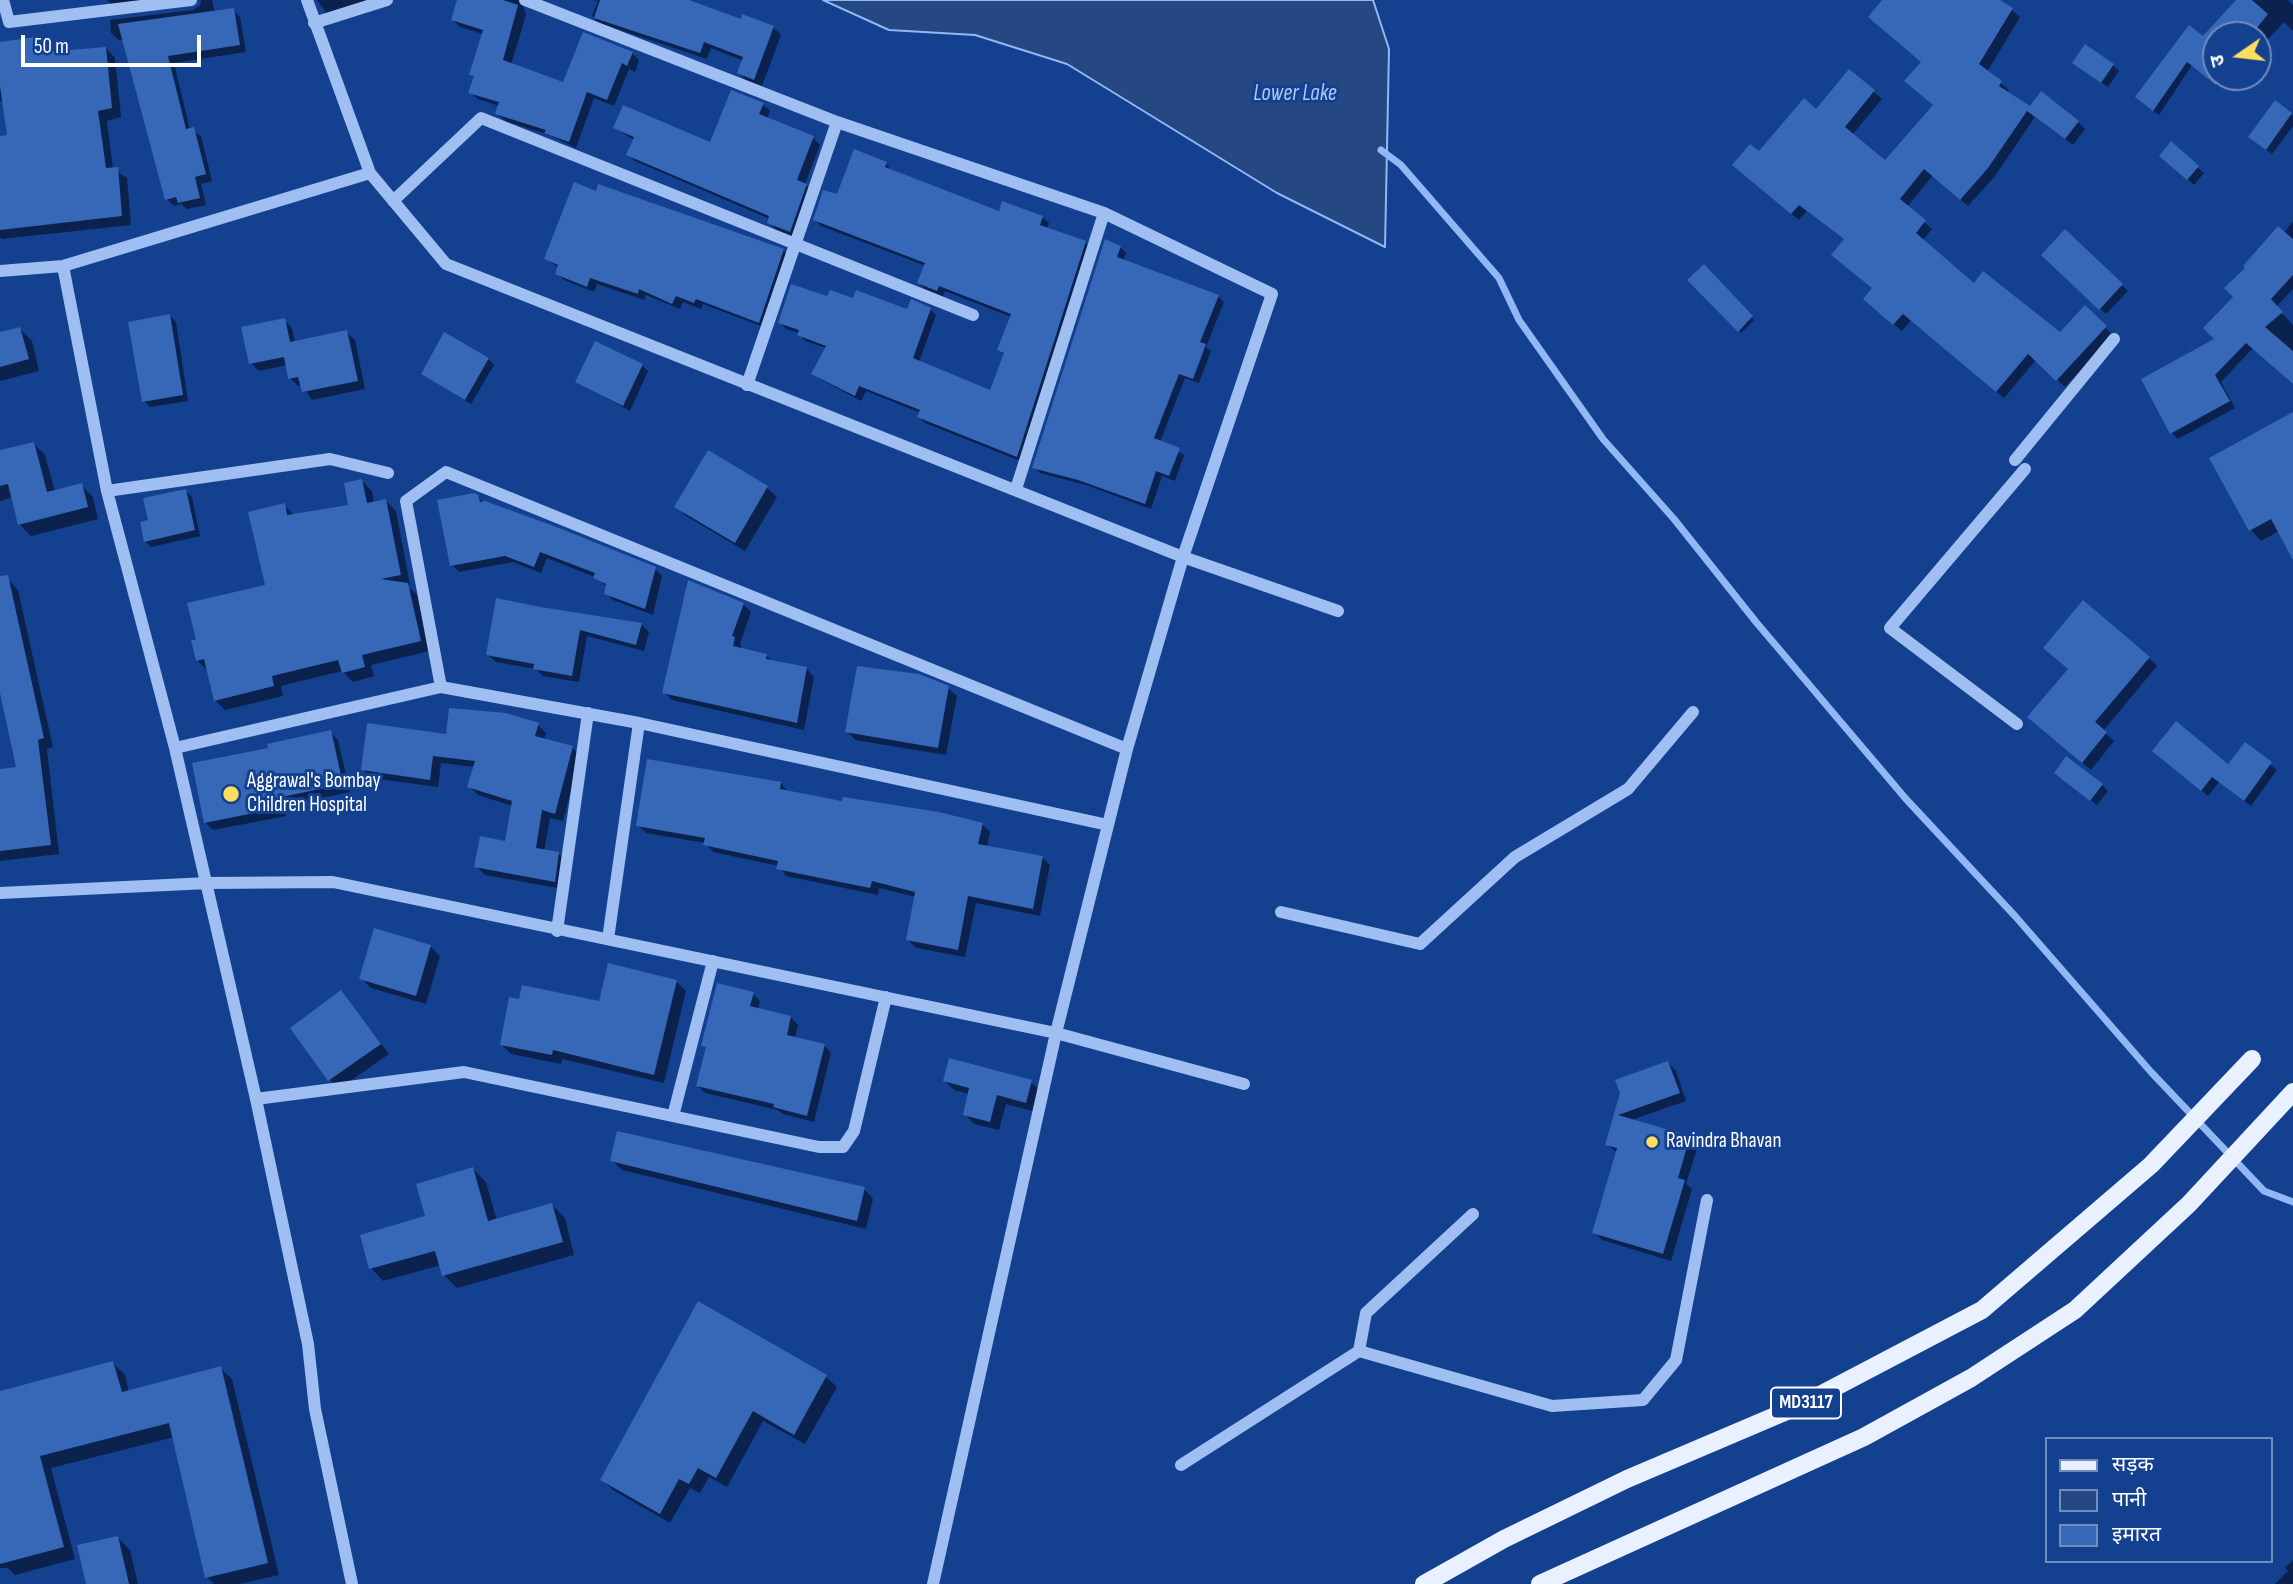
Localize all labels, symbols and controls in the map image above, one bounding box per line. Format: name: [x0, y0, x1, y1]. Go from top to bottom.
scale bar: [24, 21, 205, 65]
north arrow: [2202, 21, 2272, 91]
text: 50 m: [34, 34, 69, 59]
text: उ: [2206, 53, 2231, 69]
water label: Lower Lake: [1253, 80, 1337, 108]
place label: Aggrawal's Bombay Children Hospital: [247, 769, 381, 819]
marker: Aggrawal's Bombay Children Hospital: [221, 784, 241, 804]
place label: Ravindra Bhavan: [1666, 1129, 1781, 1155]
marker: Ravindra Bhavan: [1644, 1134, 1660, 1150]
road number: MD3117: [1771, 1387, 1841, 1418]
legend: [2044, 1437, 2272, 1563]
text: सड़क: [2112, 1452, 2154, 1477]
text: पानी: [2112, 1487, 2146, 1512]
text: इमारत: [2112, 1522, 2161, 1547]

